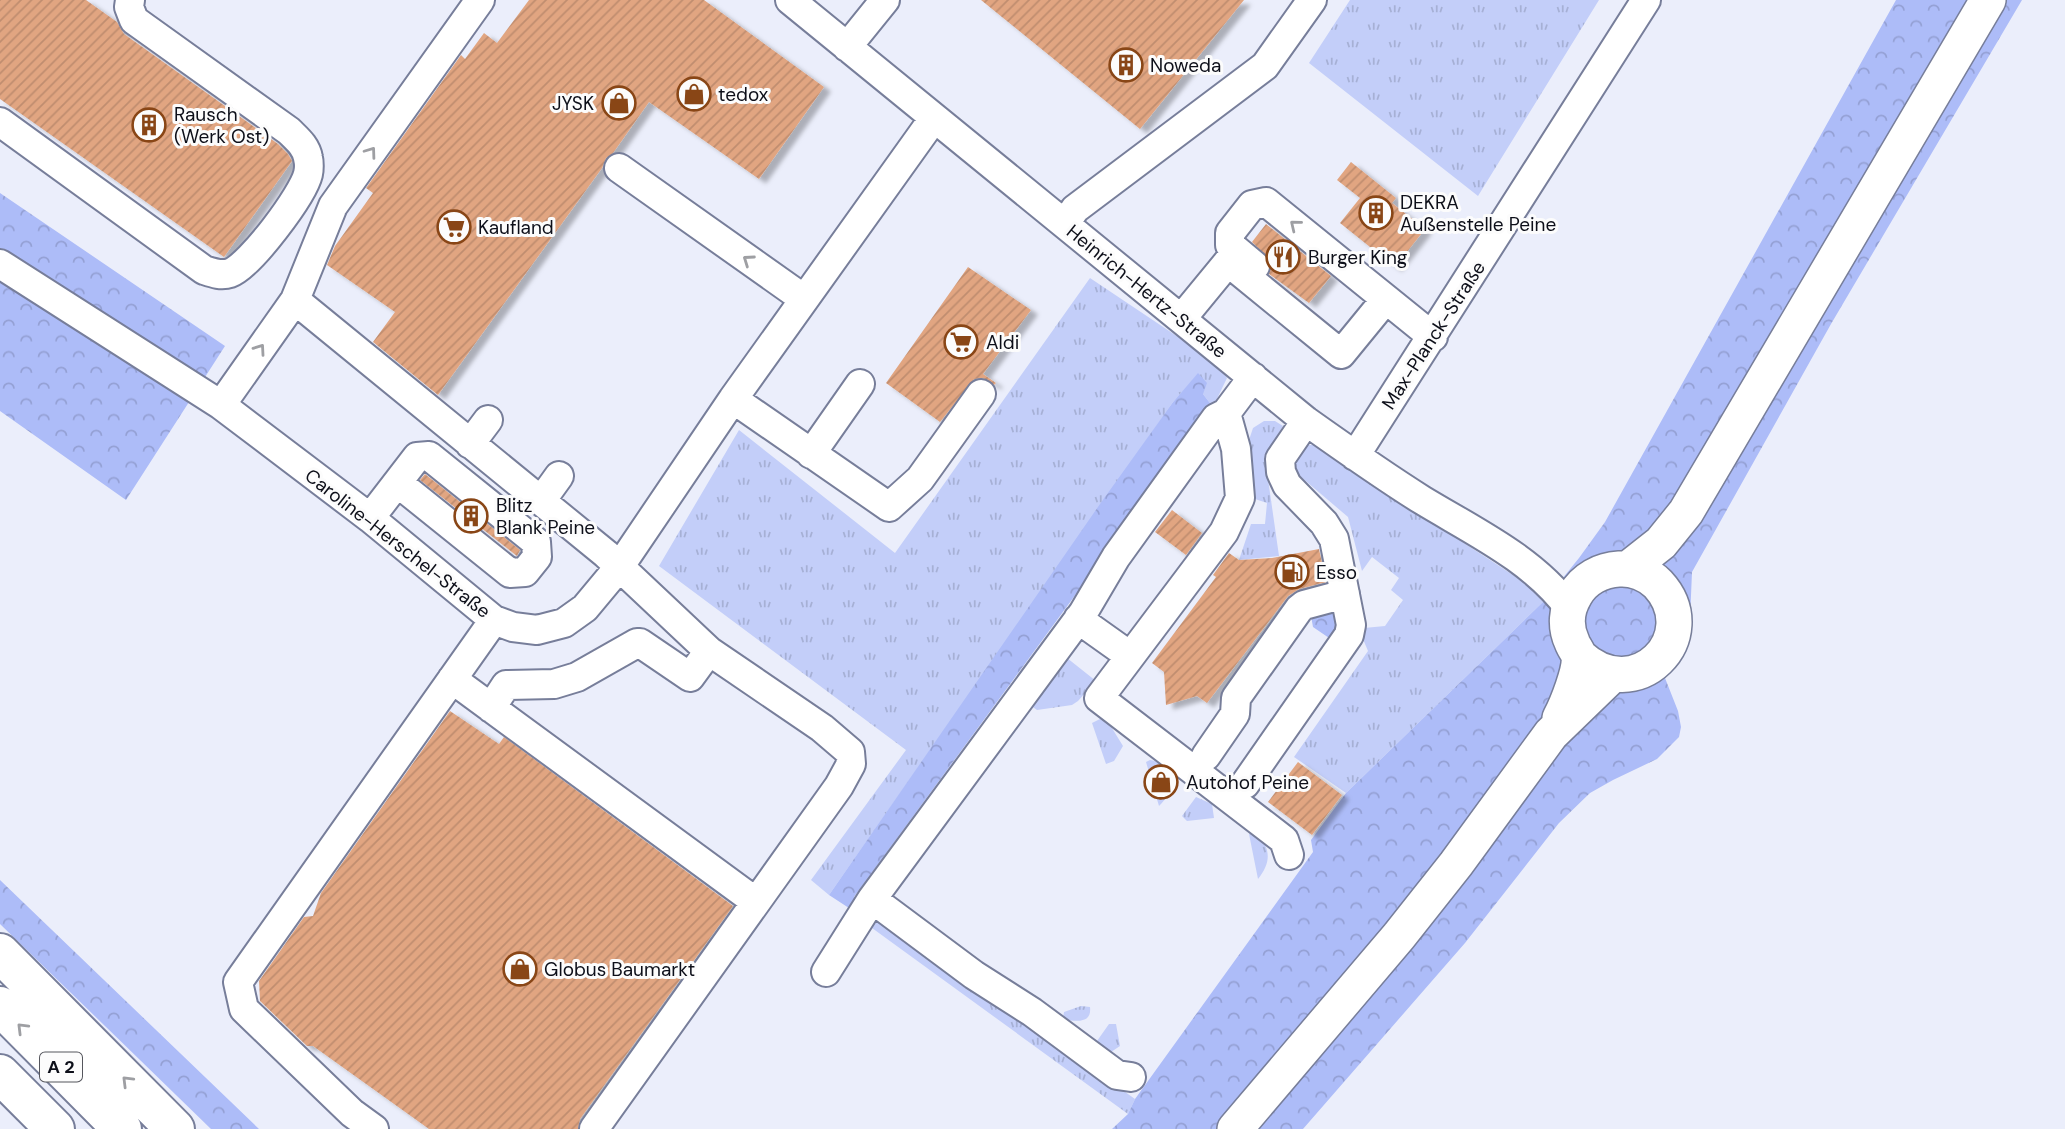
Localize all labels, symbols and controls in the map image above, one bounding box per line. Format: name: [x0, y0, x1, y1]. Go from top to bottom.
building icon: Noweda: [1107, 46, 1145, 84]
place label: Noweda: [1150, 53, 1221, 78]
shop icon: tedox: [675, 75, 713, 113]
place label: tedox: [718, 82, 769, 107]
shop icon: JYSK: [600, 84, 638, 122]
place label: JYSK: [552, 91, 594, 116]
place label: Rausch (Werk Ost): [174, 102, 269, 149]
building icon: Rausch (Werk Ost): [130, 106, 168, 144]
one-way arrow: [363, 147, 375, 160]
place label: DEKRA Außenstelle Peine: [1400, 190, 1556, 237]
building icon: DEKRA Außenstelle Peine: [1357, 194, 1395, 232]
supermarket icon: Kaufland: [435, 208, 473, 246]
place label: Kaufland: [478, 215, 554, 240]
street label: Heinrich-Hertz-Straße: [1062, 219, 1232, 364]
one-way arrow: [1290, 221, 1303, 233]
restaurant icon: Burger King: [1264, 238, 1302, 276]
place label: Burger King: [1308, 245, 1408, 270]
one-way arrow: [743, 256, 756, 268]
street label: Max-Planck-Straße: [1376, 256, 1491, 414]
supermarket icon: Aldi: [942, 323, 980, 361]
place label: Aldi: [986, 330, 1019, 355]
one-way arrow: [252, 344, 265, 357]
street label: Caroline-Herschel-Straße: [300, 463, 496, 624]
place label: Blitz Blank Peine: [496, 493, 595, 540]
building icon: Blitz Blank Peine: [452, 497, 490, 535]
fuel station icon: Esso: [1273, 553, 1311, 591]
place label: Esso: [1316, 560, 1357, 585]
shop icon: Autohof Peine: [1142, 763, 1180, 801]
place label: Autohof Peine: [1186, 770, 1309, 795]
shop icon: Globus Baumarkt: [501, 950, 539, 988]
place label: Globus Baumarkt: [544, 957, 695, 982]
one-way arrow: [18, 1024, 31, 1037]
road number: A 2: [40, 1052, 82, 1082]
one-way arrow: [122, 1076, 135, 1089]

